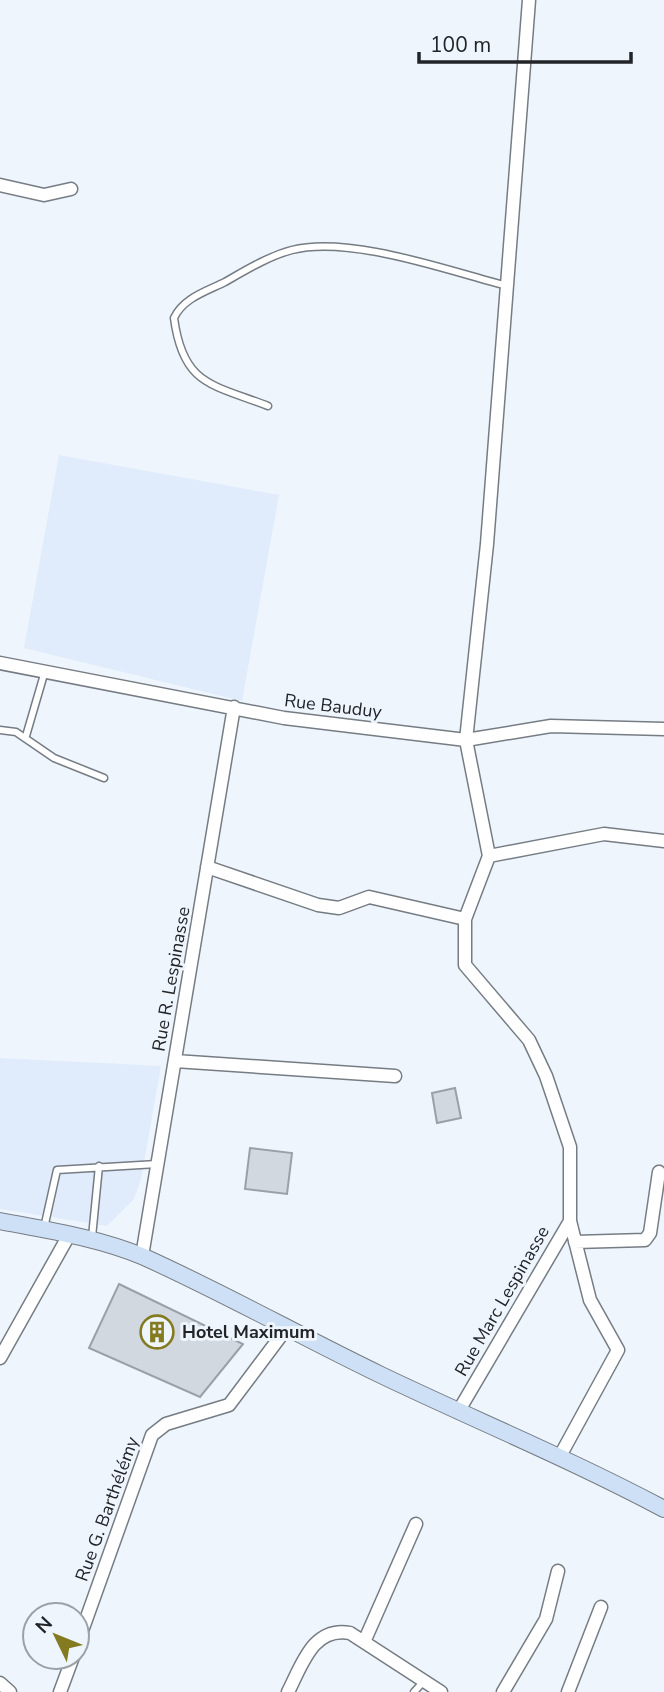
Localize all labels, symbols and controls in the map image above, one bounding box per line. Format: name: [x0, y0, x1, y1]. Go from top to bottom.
scale bar: [419, 21, 631, 65]
text: 100 m: [430, 31, 491, 59]
street label: Rue Bauduy: [283, 688, 384, 724]
street label: Rue R. Lespinasse: [146, 905, 196, 1053]
street label: Rue Marc Lespinasse: [449, 1221, 555, 1381]
building icon: Hotel Maximum: [138, 1313, 176, 1351]
place label: Hotel Maximum: [182, 1320, 315, 1344]
street label: Rue G. Barthélémy: [70, 1433, 145, 1585]
north arrow: [21, 1601, 91, 1671]
text: N: [30, 1611, 59, 1639]

